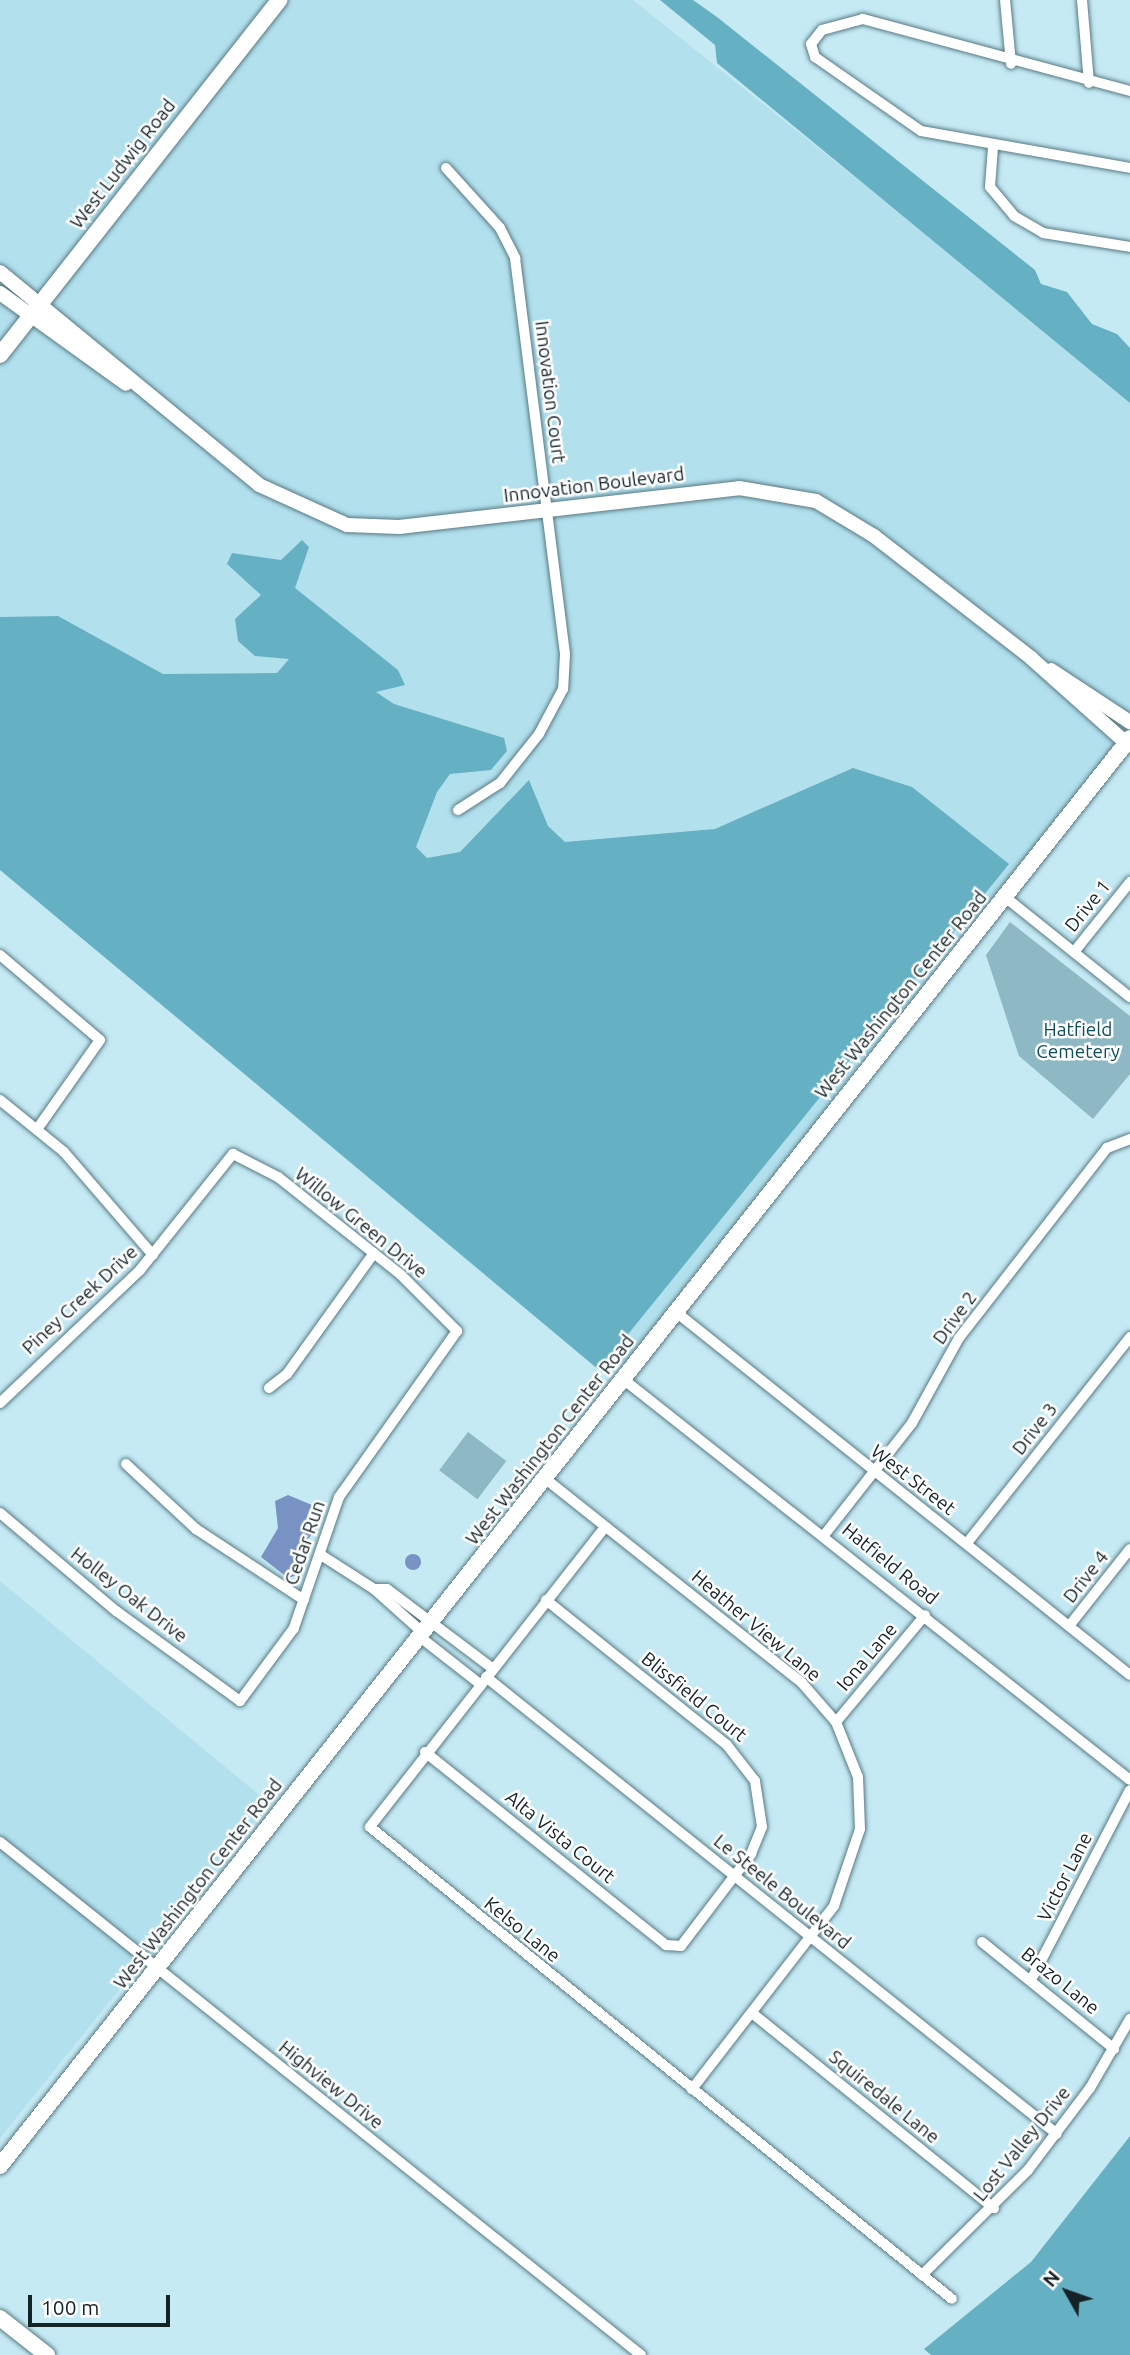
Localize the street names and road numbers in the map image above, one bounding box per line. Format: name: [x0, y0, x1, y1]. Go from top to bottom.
street label: West Ludwig Road: [65, 95, 181, 233]
street label: Innovation Court: [530, 319, 570, 465]
street label: Innovation Boulevard: [502, 463, 686, 507]
street label: Drive 1: [1060, 876, 1116, 936]
street label: West Washington Center Road: [810, 887, 992, 1103]
street label: Willow Green Drive: [290, 1163, 432, 1283]
street label: Piney Creek Drive: [18, 1241, 142, 1359]
street label: Drive 2: [928, 1287, 982, 1349]
street label: West Washington Center Road: [461, 1330, 639, 1550]
street label: Drive 3: [1008, 1398, 1062, 1460]
street label: West Street: [866, 1440, 960, 1520]
street label: Cedar Run: [280, 1498, 330, 1588]
street label: Hatfield Road: [837, 1518, 943, 1610]
street label: Holley Oak Drive: [66, 1542, 192, 1648]
street label: Drive 4: [1059, 1546, 1113, 1608]
street label: Heather View Lane: [687, 1565, 825, 1687]
street label: Iona Lane: [832, 1618, 902, 1696]
street label: Blissfield Court: [637, 1647, 751, 1747]
street label: West Washington Center Road: [109, 1774, 287, 1994]
street label: Alta Vista Court: [501, 1786, 619, 1888]
street label: Victor Lane: [1033, 1829, 1097, 1925]
street label: Le Steele Boulevard: [709, 1830, 855, 1954]
street label: Kelso Lane: [479, 1892, 565, 1968]
street label: Brazo Lane: [1016, 1943, 1104, 2019]
street label: Highview Drive: [274, 2036, 388, 2134]
street label: Squiredale Lane: [824, 2045, 944, 2149]
street label: Lost Valley Drive: [969, 2082, 1075, 2206]

